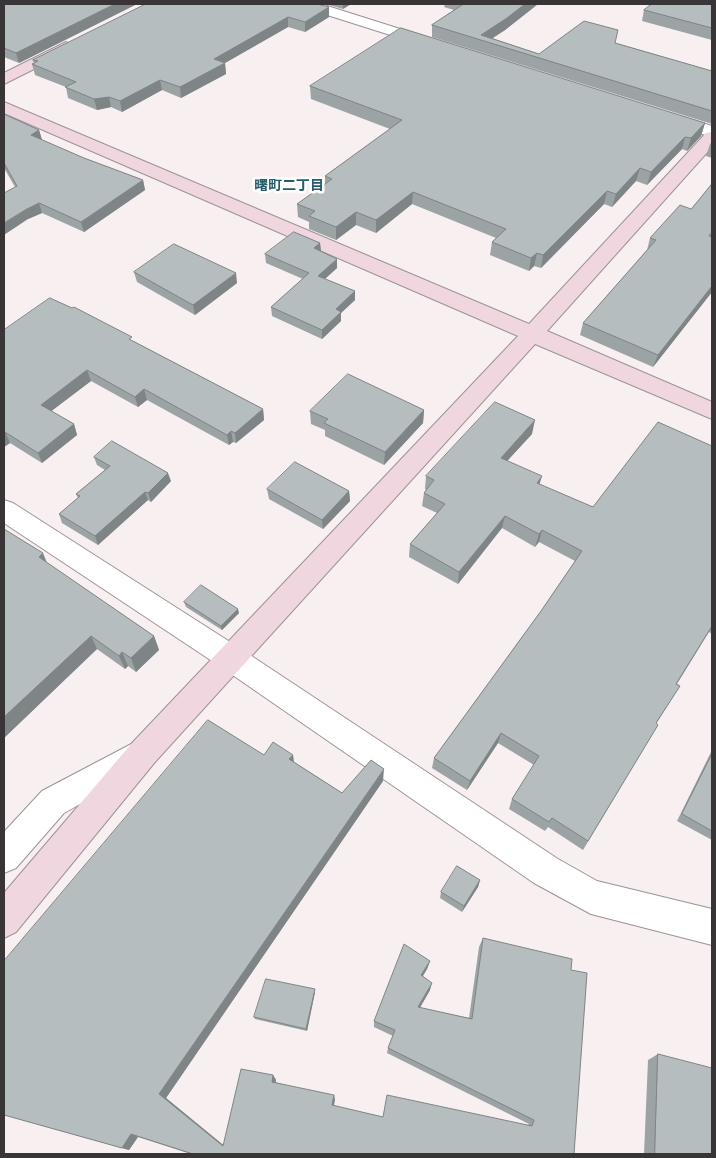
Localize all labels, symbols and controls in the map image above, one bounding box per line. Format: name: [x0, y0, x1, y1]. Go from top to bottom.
district label: 曙町二丁目: [254, 177, 324, 193]

